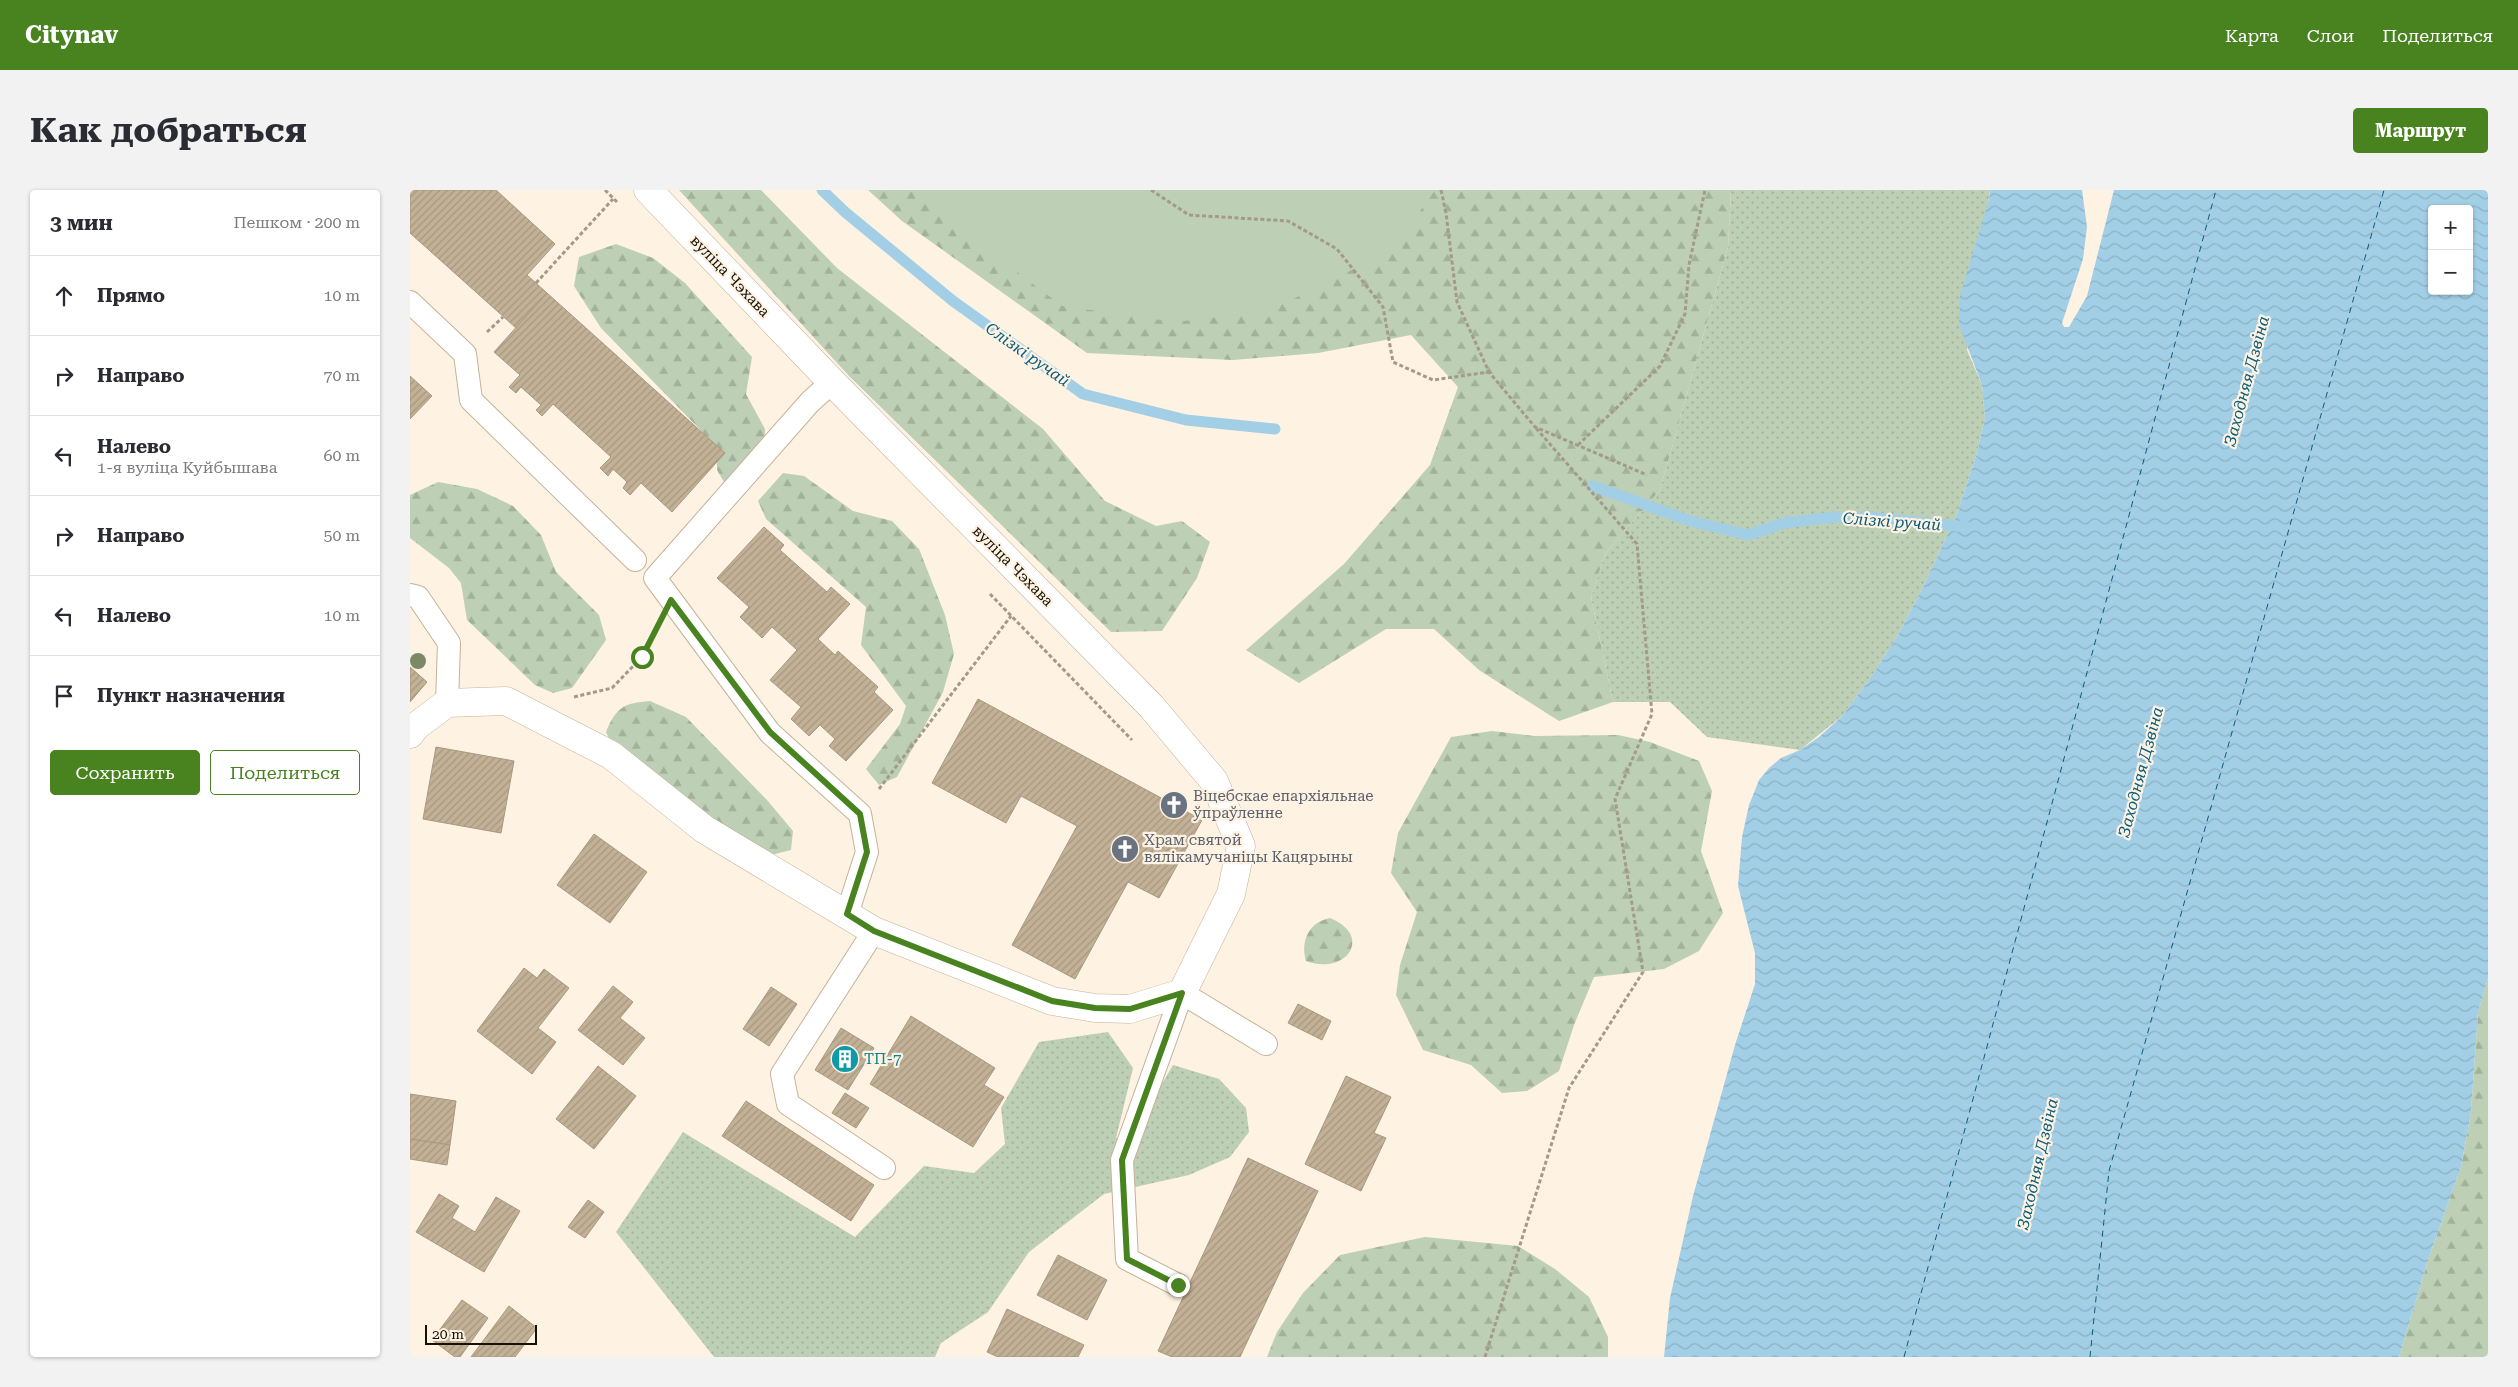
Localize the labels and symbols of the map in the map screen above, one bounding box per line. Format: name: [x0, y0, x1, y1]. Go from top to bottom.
street label: вуліца Чэхава: [687, 231, 773, 321]
water label: Заходняя Дзвіна: [2220, 313, 2273, 449]
water label: Слізкі ручай: [982, 318, 1074, 390]
water label: Слізкі ручай: [1842, 509, 1942, 534]
street label: вуліца Чэхава: [969, 522, 1057, 610]
route start: [631, 646, 654, 669]
water label: Заходняя Дзвіна: [2114, 704, 2167, 840]
place label: Віцебскае епархіяльнае ўпраўленне: [1193, 787, 1373, 822]
church icon: Віцебскае епархіяльнае ўпраўленне: [1159, 790, 1189, 820]
place label: Храм святой вялікамучаніцы Кацярыны: [1144, 831, 1353, 866]
church icon: Храм святой вялікамучаніцы Кацярыны: [1110, 834, 1140, 864]
building icon: ТП-7: [830, 1044, 860, 1074]
place label: ТП-7: [864, 1050, 901, 1068]
water label: Заходняя Дзвіна: [2013, 1096, 2062, 1232]
route end: [1167, 1274, 1190, 1297]
scale bar: [425, 1322, 538, 1345]

